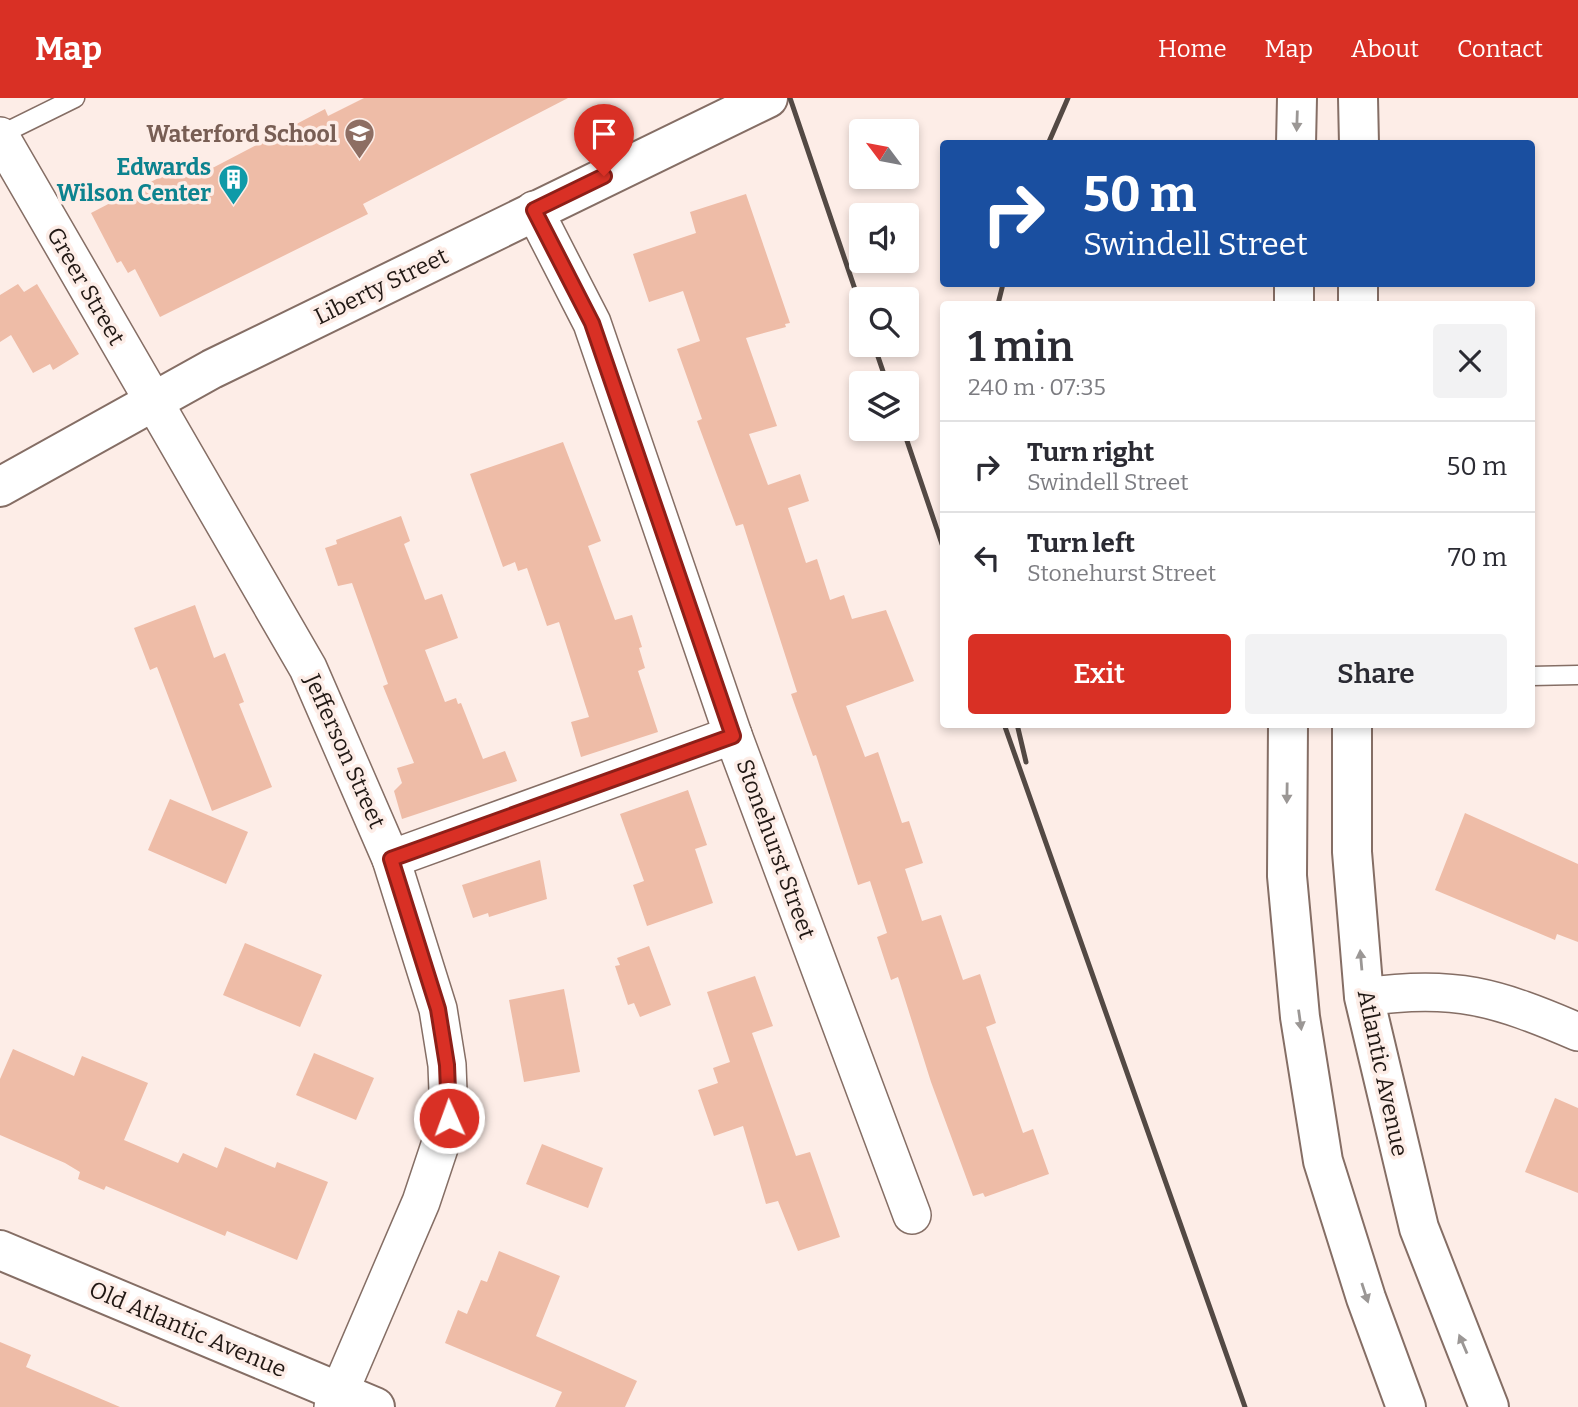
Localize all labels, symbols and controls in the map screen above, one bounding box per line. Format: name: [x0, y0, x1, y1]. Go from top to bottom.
text: Map: [35, 29, 102, 69]
text: Home: [1158, 35, 1227, 63]
text: Map: [1265, 35, 1313, 63]
text: About: [1351, 35, 1419, 63]
text: Contact: [1457, 35, 1543, 63]
pin: [574, 104, 634, 176]
one-way arrow: [1291, 110, 1302, 132]
icon: arrive: [585, 115, 623, 153]
school or university icon: Waterford School: [343, 117, 377, 161]
north arrow: [849, 119, 919, 189]
map controls: [849, 119, 919, 441]
place label: Waterford School: [146, 120, 337, 148]
place label: Edwards Wilson Center: [57, 153, 211, 207]
building icon: Edwards Wilson Center: [217, 163, 251, 207]
text: 50 m: [1083, 165, 1196, 224]
icon: right: [968, 168, 1059, 259]
button: sound: [849, 203, 919, 273]
street label: Greer Street: [41, 222, 131, 350]
text: Swindell Street: [1083, 225, 1308, 263]
street label: Liberty Street: [310, 242, 452, 330]
button: search: [849, 287, 919, 357]
text: 1 min: [968, 322, 1074, 372]
button: close: [1433, 324, 1507, 398]
button: layers: [849, 371, 919, 441]
text: 240 m · 07:35: [968, 373, 1106, 401]
text: Turn right: [1027, 437, 1154, 468]
icon: right: [968, 448, 1006, 486]
text: 50 m: [1446, 451, 1507, 482]
text: Swindell Street: [1027, 468, 1189, 496]
text: Turn left: [1027, 528, 1135, 559]
icon: left: [968, 539, 1006, 577]
text: 70 m: [1448, 542, 1507, 573]
text: Stonehurst Street: [1027, 559, 1216, 587]
button: Exit: [968, 634, 1231, 714]
button: Share: [1245, 634, 1507, 714]
street label: Jefferson Street: [298, 669, 392, 833]
street label: Stonehurst Street: [730, 755, 822, 943]
one-way arrow: [1282, 782, 1293, 804]
one-way arrow: [1355, 948, 1366, 970]
street label: Atlantic Avenue: [1352, 987, 1414, 1159]
one-way arrow: [1295, 1009, 1306, 1031]
position arrow: [412, 1081, 486, 1155]
street label: Old Atlantic Avenue: [85, 1275, 291, 1383]
one-way arrow: [1360, 1283, 1370, 1304]
one-way arrow: [1457, 1334, 1469, 1354]

